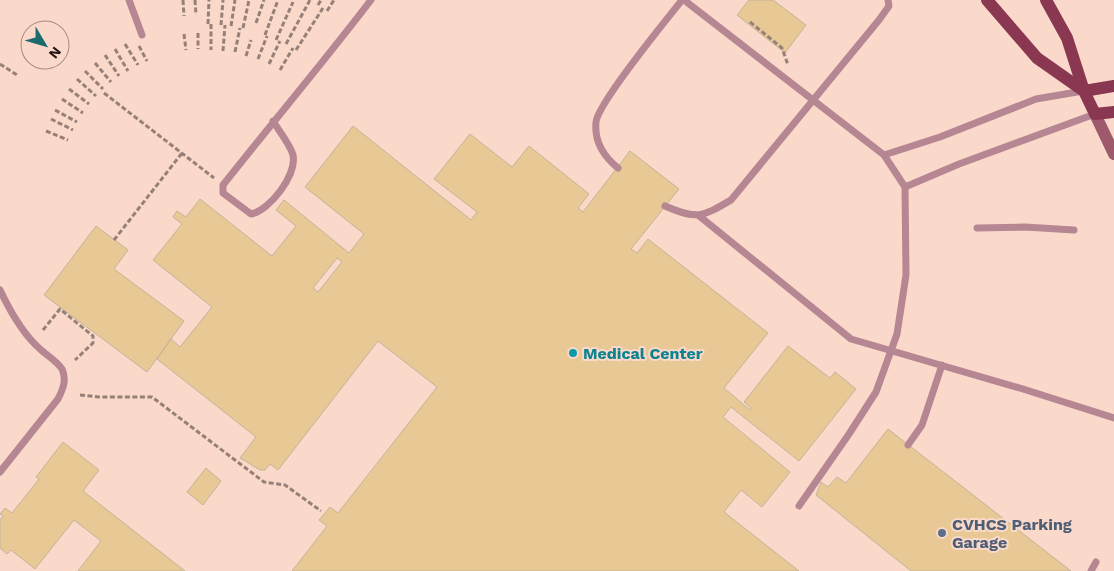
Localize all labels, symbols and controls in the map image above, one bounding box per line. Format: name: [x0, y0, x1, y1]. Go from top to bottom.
north arrow: [20, 20, 70, 70]
text: N: [46, 44, 65, 62]
place label: Medical Center: [583, 344, 703, 363]
marker: Medical Center: [567, 347, 579, 359]
place label: CVHCS Parking Garage: [952, 515, 1072, 552]
marker: CVHCS Parking Garage: [936, 527, 948, 539]

